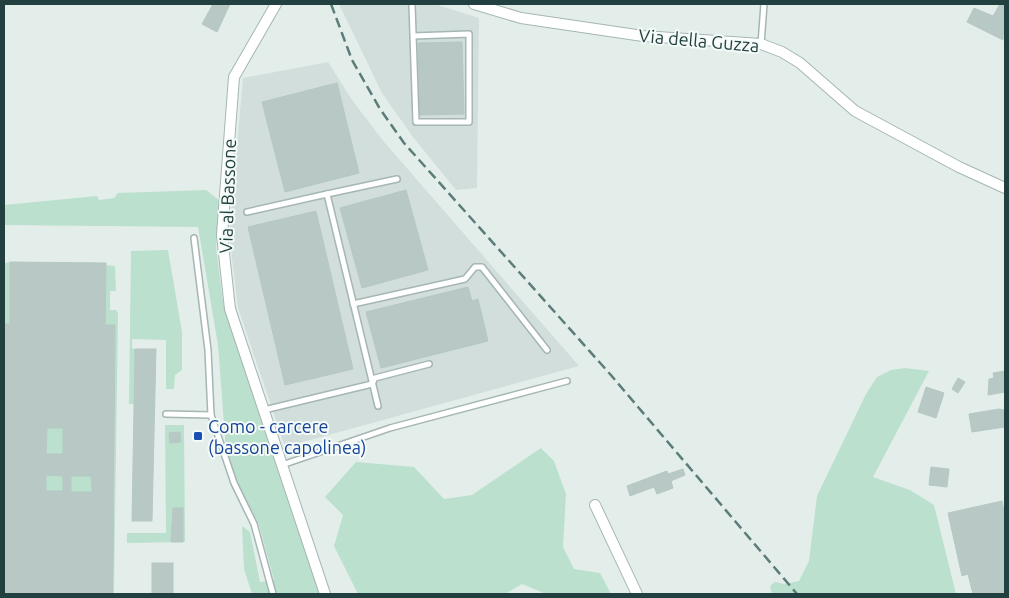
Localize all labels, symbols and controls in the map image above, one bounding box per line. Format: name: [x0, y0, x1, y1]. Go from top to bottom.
street label: Via della Guzza: [638, 25, 760, 55]
street label: Via al Bassone: [215, 138, 239, 254]
place label: Como - carcere (bassone capolinea): [208, 416, 367, 458]
marker: Como - carcere (bassone capolinea): [192, 430, 204, 442]

